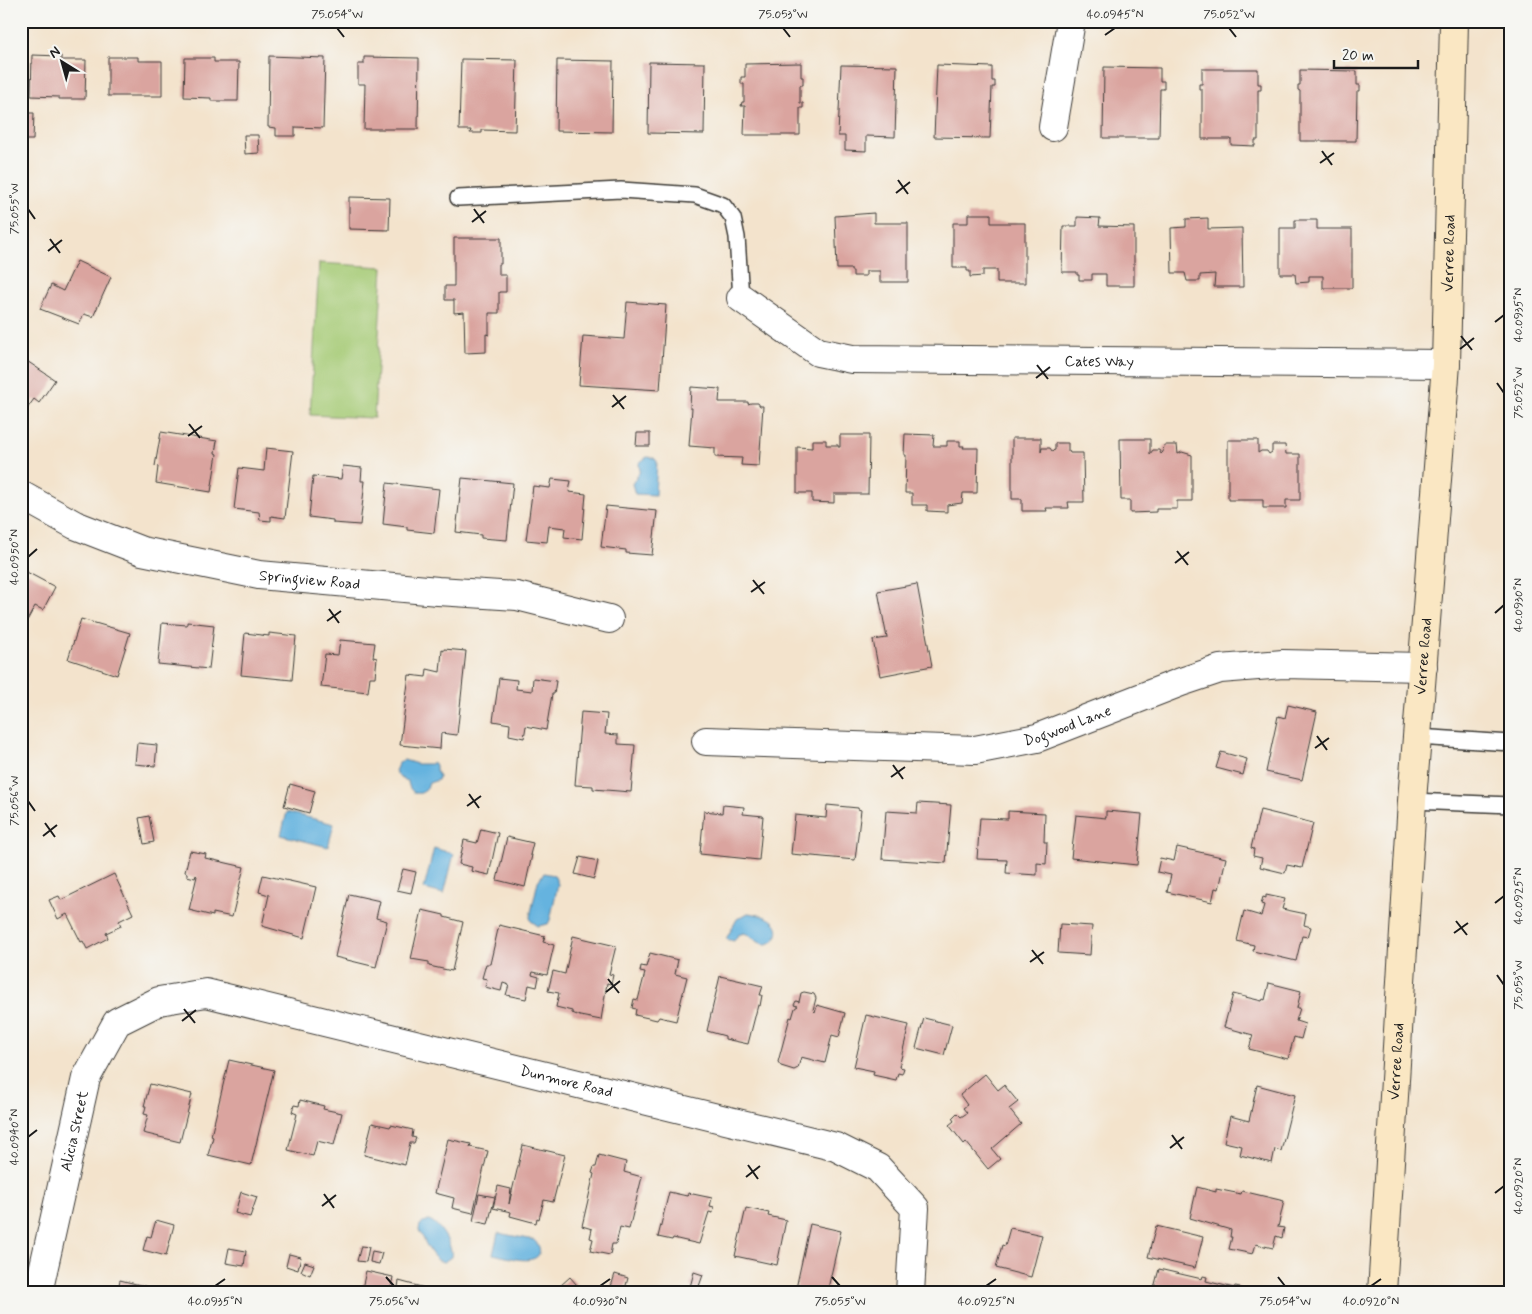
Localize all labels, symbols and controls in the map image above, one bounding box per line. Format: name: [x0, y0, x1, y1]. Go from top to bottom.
text: 75.054°W: [311, 7, 363, 23]
text: 75.053°W: [758, 7, 808, 23]
text: 40.0945°N: [1087, 7, 1143, 23]
text: 75.052°W: [1203, 7, 1255, 23]
north arrow: [38, 38, 88, 88]
scale bar: [1334, 38, 1418, 70]
text: N: [46, 42, 64, 62]
text: 20 m: [1342, 46, 1374, 66]
text: 75.055°W: [7, 183, 23, 235]
street label: Verree Road: [1439, 214, 1460, 292]
text: 40.0935°N: [1511, 288, 1527, 342]
street label: Cates Way: [1065, 352, 1134, 372]
text: 75.052°W: [1511, 367, 1527, 419]
text: 40.0950°N: [7, 529, 23, 585]
street label: Springview Road: [258, 566, 361, 595]
text: 40.0930°N: [1511, 578, 1527, 632]
street label: Verree Road: [1411, 617, 1437, 696]
street label: Dogwood Lane: [1022, 701, 1115, 751]
text: 75.056°W: [7, 776, 23, 826]
text: 40.0925°N: [1511, 868, 1527, 924]
text: 75.053°W: [1511, 960, 1527, 1010]
street label: Verree Road: [1385, 1022, 1409, 1101]
street label: Dunmore Road: [518, 1061, 615, 1103]
street label: Alicia Street: [56, 1089, 94, 1174]
text: 40.0940°N: [7, 1109, 23, 1165]
text: 40.0920°N: [1511, 1158, 1527, 1214]
text: 40.0935°N: [188, 1294, 242, 1310]
text: 75.056°W: [369, 1294, 419, 1310]
text: 40.0930°N: [573, 1294, 627, 1310]
text: 75.055°W: [814, 1294, 866, 1310]
text: 40.0925°N: [958, 1294, 1014, 1310]
text: 75.054°W: [1259, 1294, 1311, 1310]
text: 40.0920°N: [1343, 1294, 1399, 1310]

